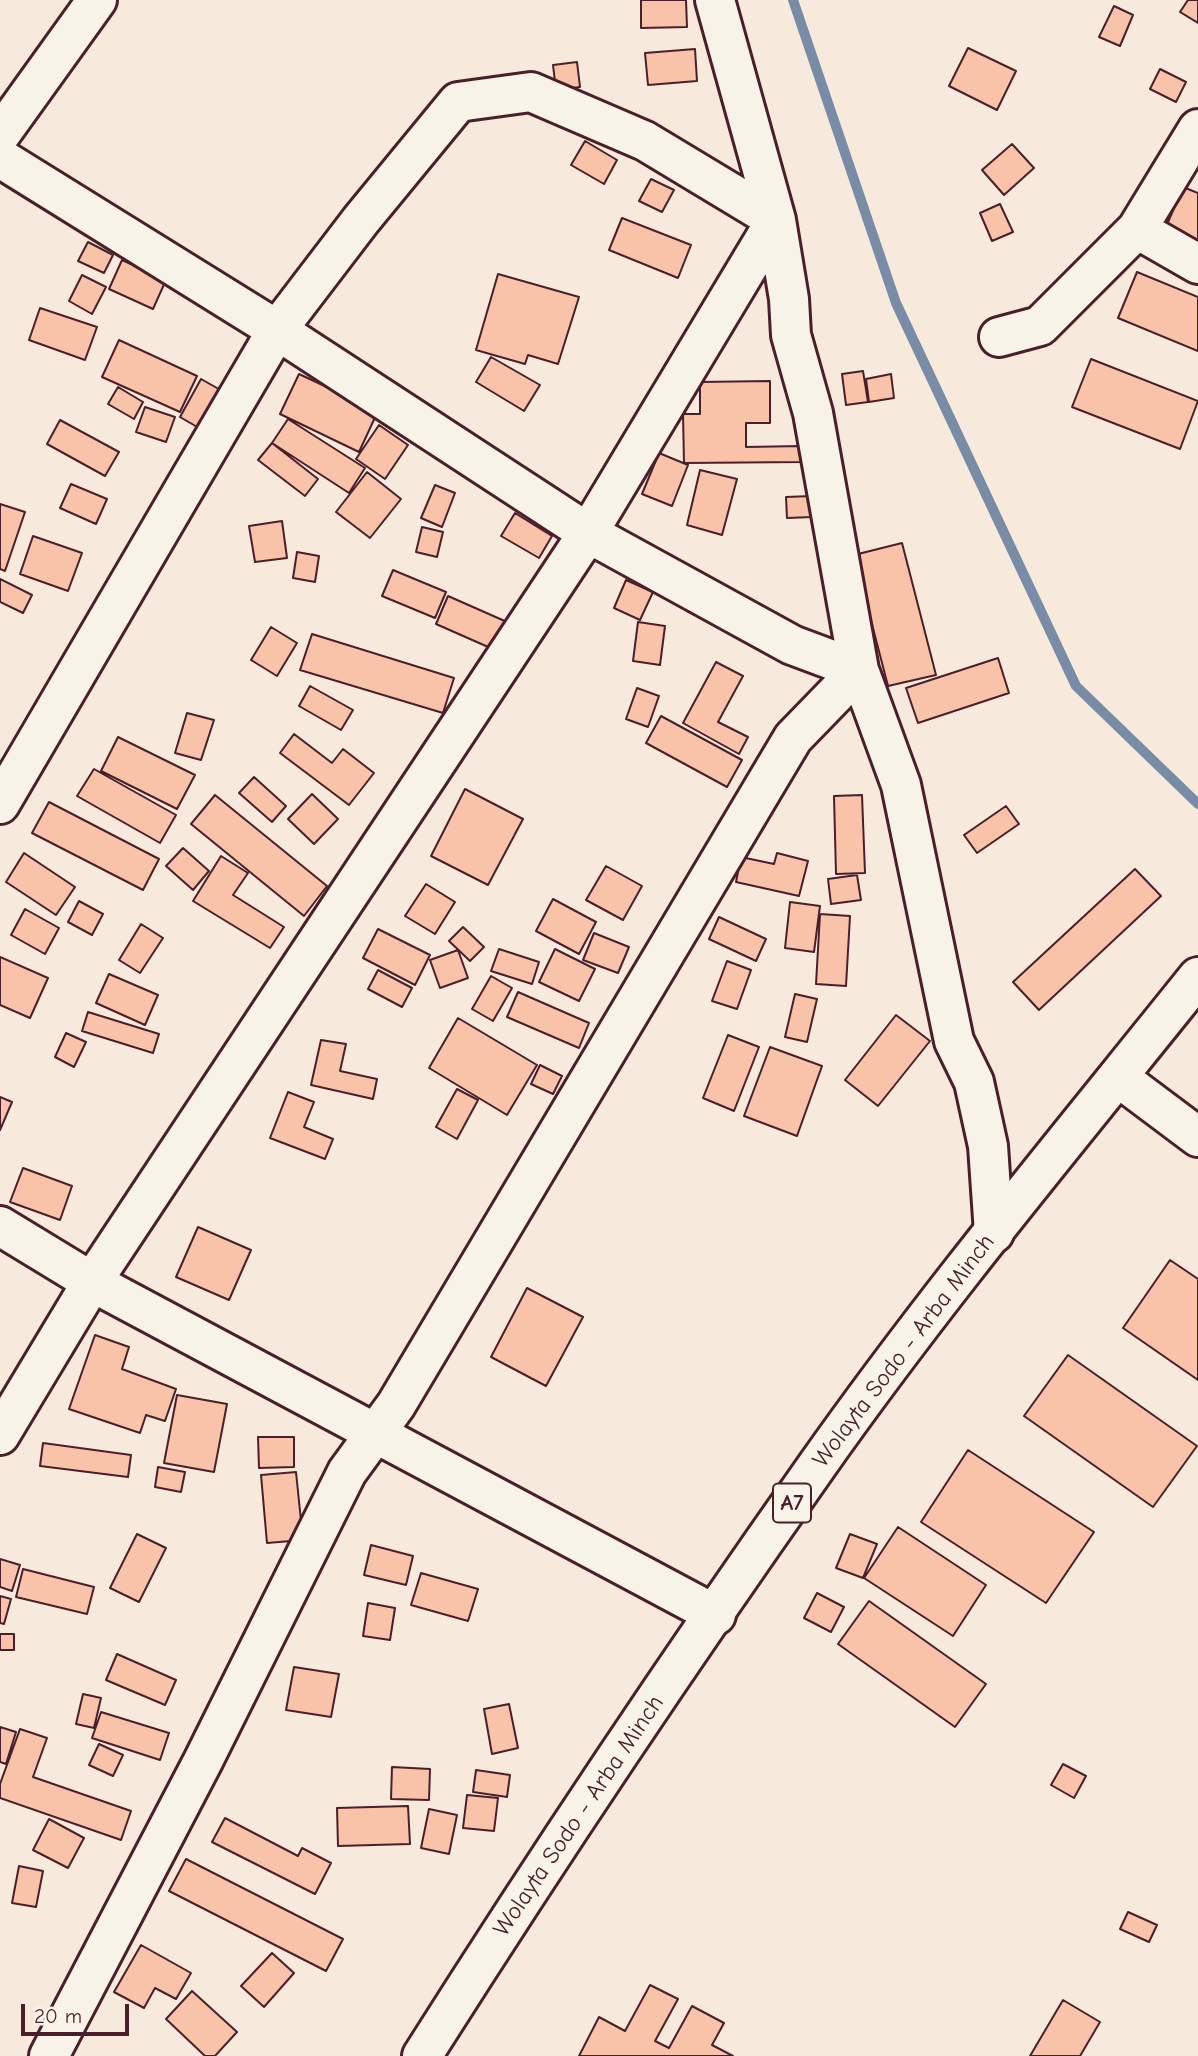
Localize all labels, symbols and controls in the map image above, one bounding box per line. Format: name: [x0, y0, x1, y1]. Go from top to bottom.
street label: Wolayta Sodo - Arba Minch: [807, 1229, 1001, 1473]
road number: A7: [773, 1484, 811, 1522]
street label: Wolayta Sodo - Arba Minch: [488, 1690, 670, 1942]
scale bar: [24, 1990, 133, 2034]
text: 20 m: [34, 2004, 82, 2028]

